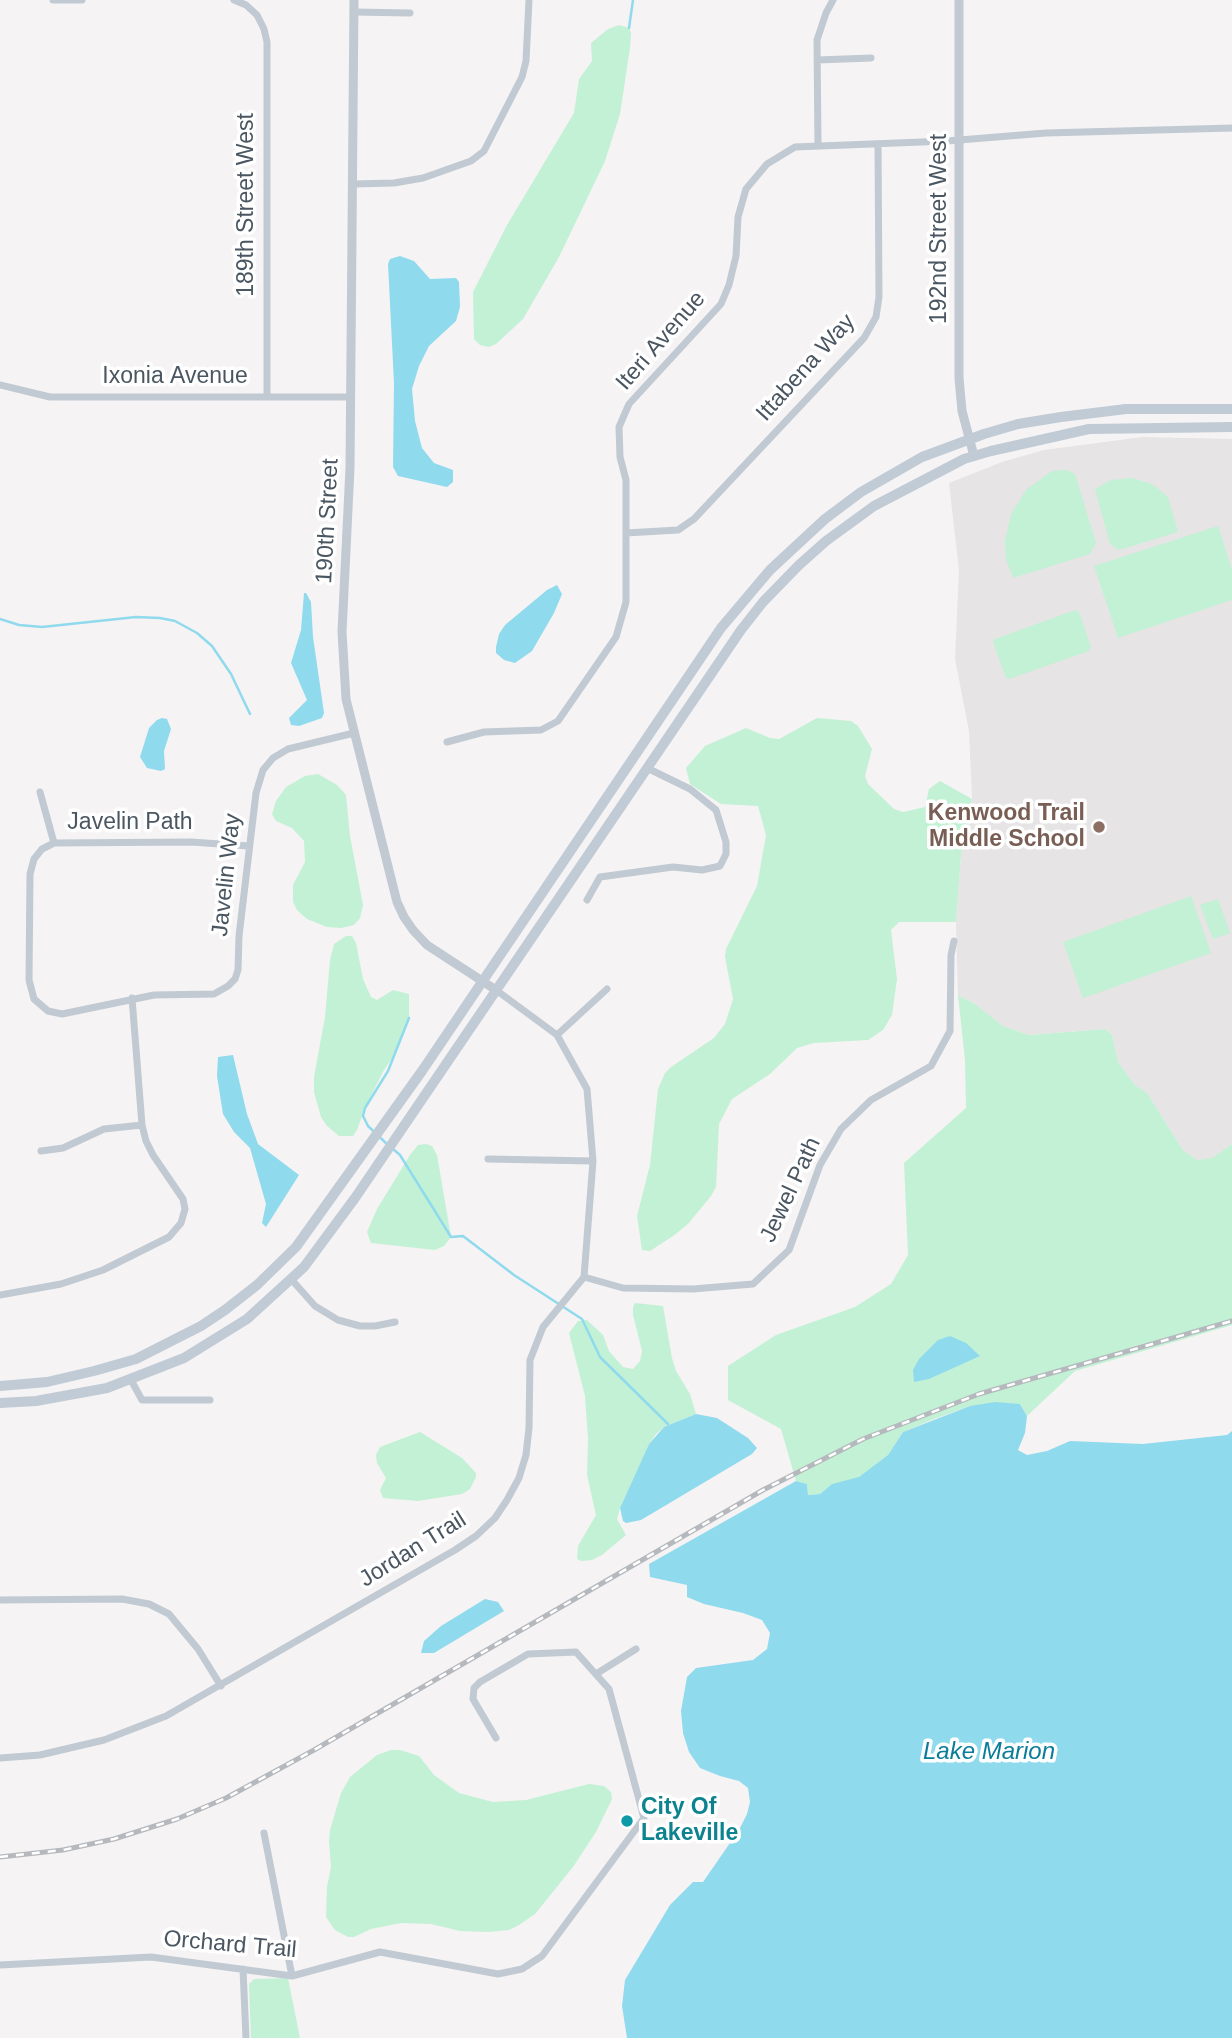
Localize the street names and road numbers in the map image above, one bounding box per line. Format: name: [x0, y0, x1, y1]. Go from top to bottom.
street label: 189th Street West: [233, 113, 261, 297]
street label: 192nd Street West: [926, 134, 954, 324]
street label: Iteri Avenue: [610, 286, 712, 396]
street label: Ittabena Way: [751, 309, 861, 427]
street label: Ixonia Avenue: [102, 363, 248, 391]
street label: 190th Street: [311, 458, 345, 584]
street label: Javelin Path: [67, 809, 193, 837]
street label: Javelin Way: [207, 812, 247, 938]
street label: Jewel Path: [755, 1133, 827, 1247]
street label: Jordan Trail: [355, 1506, 471, 1594]
street label: Orchard Trail: [162, 1925, 298, 1965]

